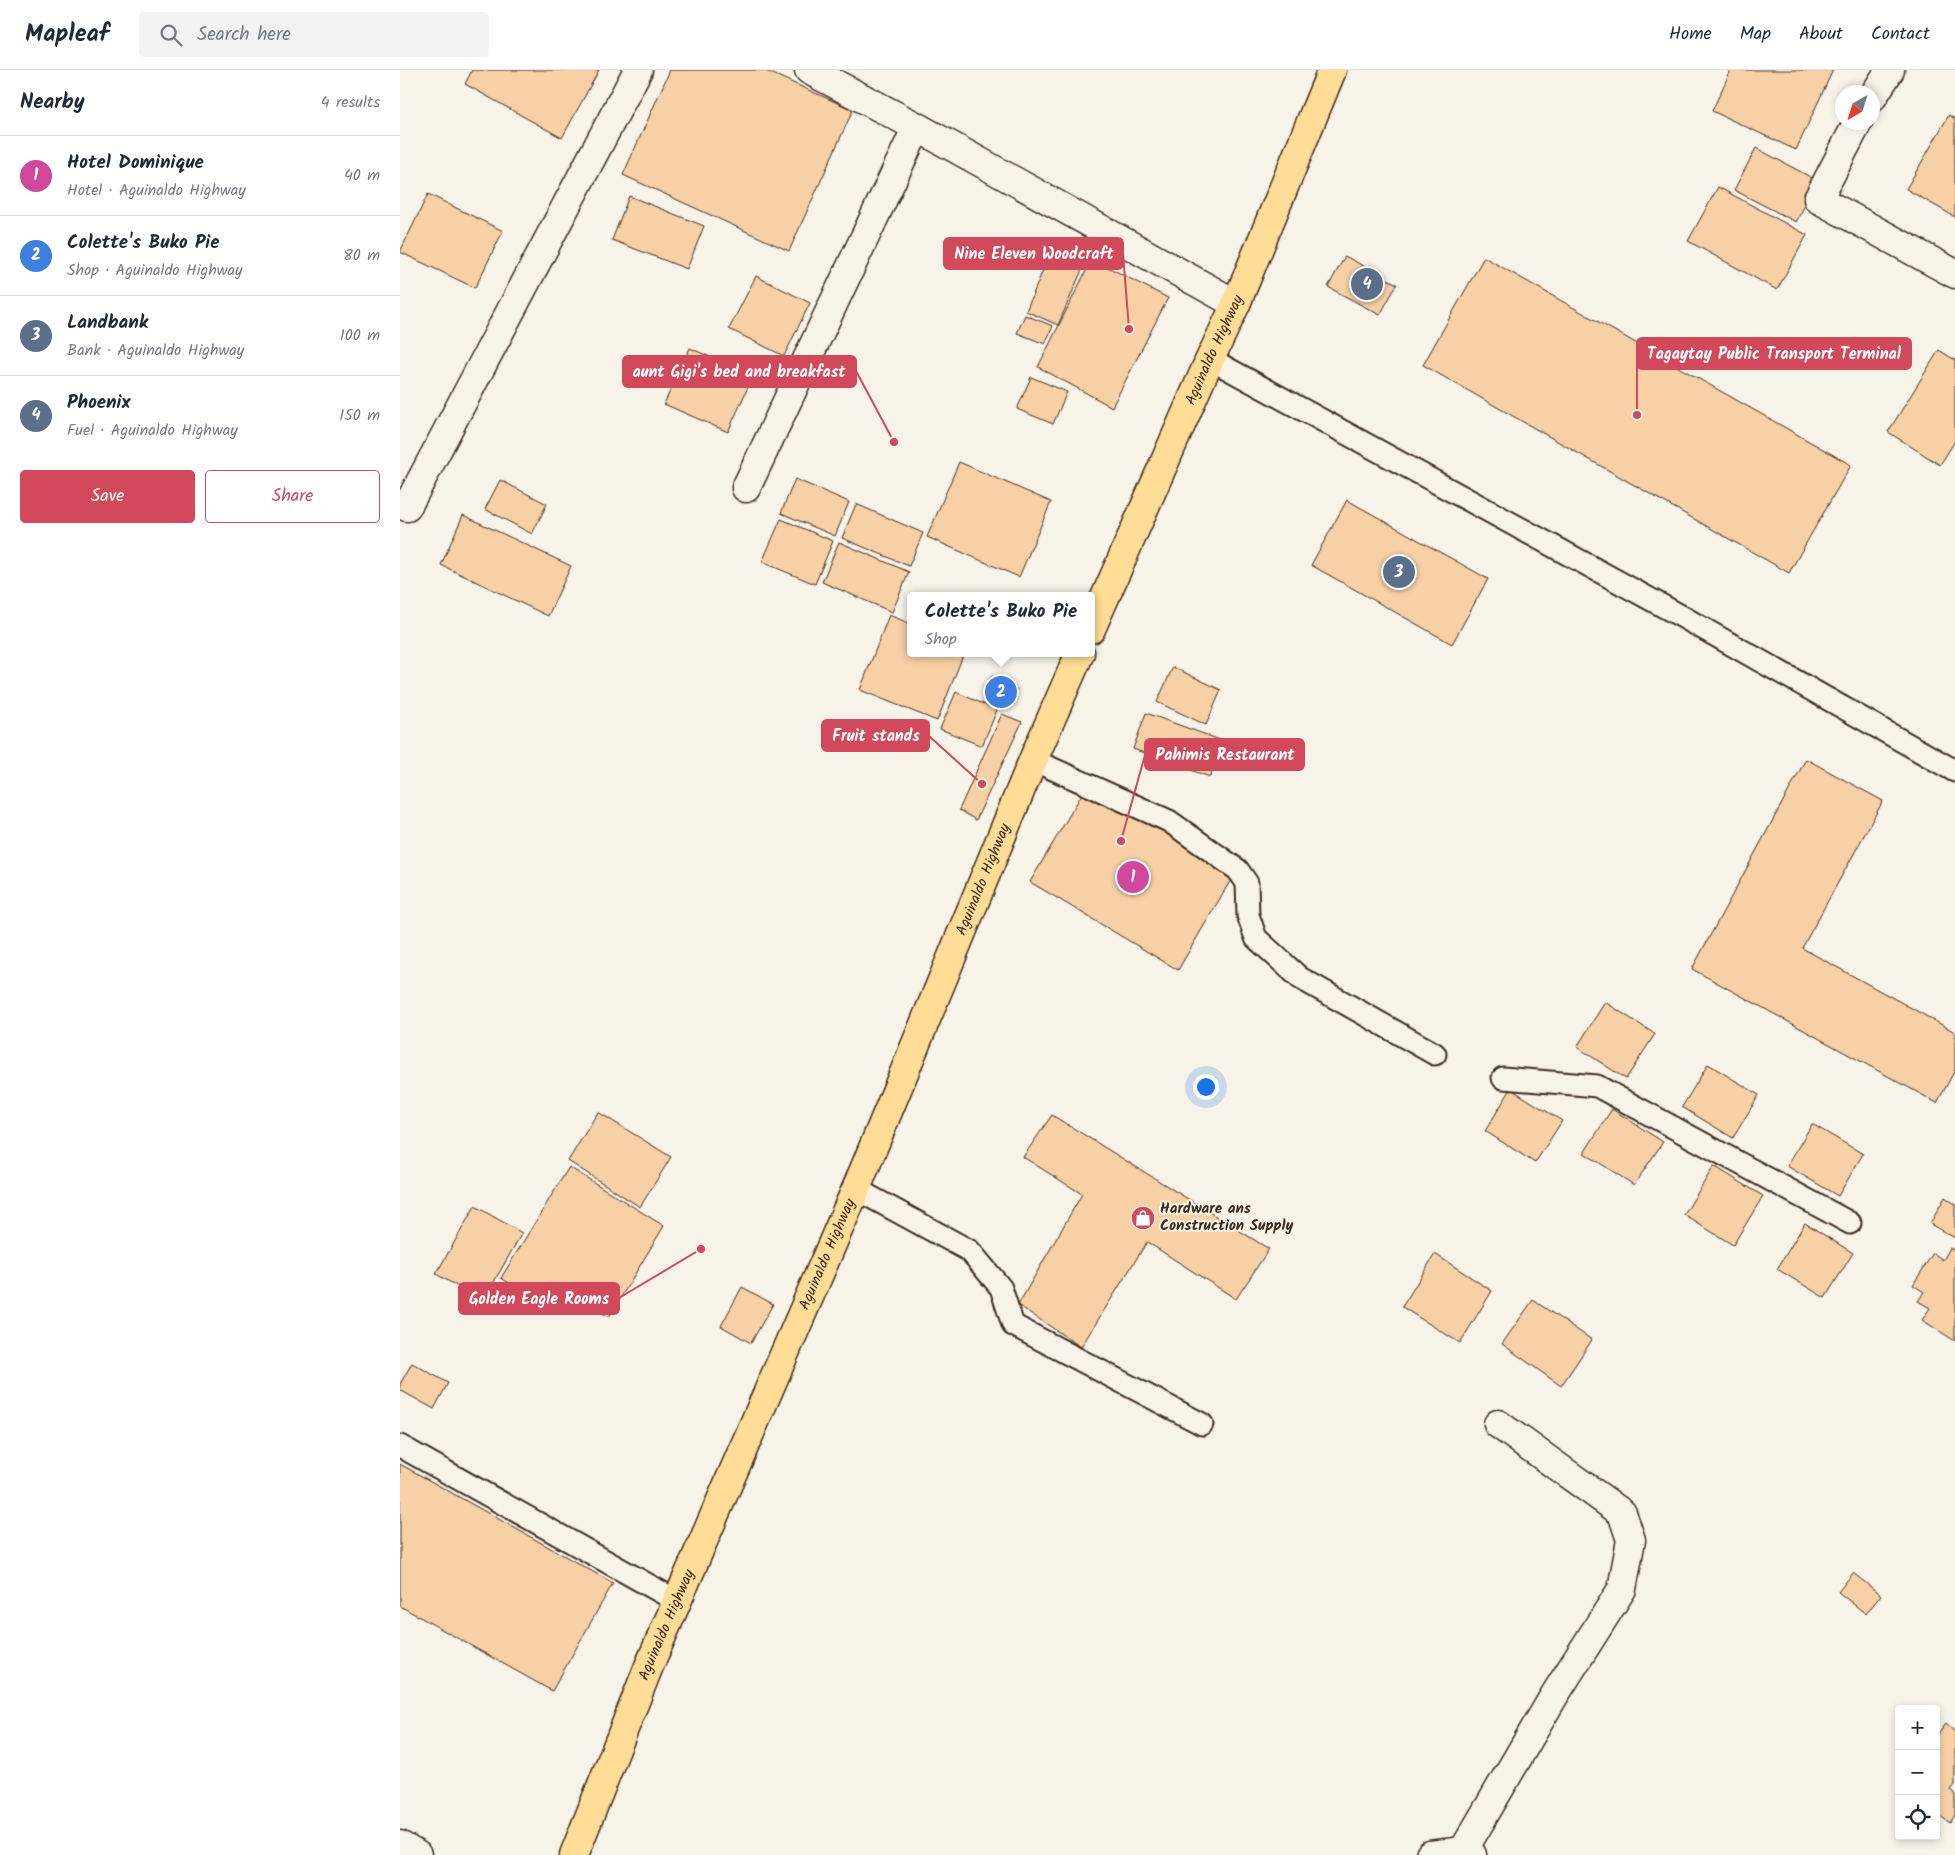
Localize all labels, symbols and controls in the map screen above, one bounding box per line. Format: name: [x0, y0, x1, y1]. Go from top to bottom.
search box: [139, 12, 489, 57]
text: Mapleaf: [25, 15, 109, 54]
text: Search here: [197, 20, 291, 50]
text: Home: [1669, 20, 1712, 49]
text: Map: [1740, 20, 1771, 49]
text: About: [1799, 20, 1843, 49]
text: Contact: [1871, 20, 1930, 49]
icon: search: [157, 21, 185, 49]
north arrow: [1835, 85, 1880, 130]
text: Nearby: [20, 86, 85, 119]
text: 4 results: [321, 90, 380, 115]
text: Hotel Dominique: [67, 148, 204, 178]
text: 1: [34, 163, 38, 188]
text: 40 m: [344, 163, 380, 188]
text: Hotel · Aguinaldo Highway: [67, 178, 246, 203]
text: Colette's Buko Pie: [67, 228, 220, 258]
callout: Nine Eleven Woodcraft: [944, 238, 1123, 269]
text: Nine Eleven Woodcraft: [954, 242, 1114, 267]
text: 2: [31, 243, 41, 268]
text: 80 m: [343, 243, 380, 268]
text: Shop · Aguinaldo Highway: [67, 258, 243, 283]
pin: 4: [1351, 265, 1383, 303]
street label: Aguinaldo Highway: [1179, 291, 1251, 409]
text: Landbank: [67, 308, 148, 338]
text: 3: [32, 323, 40, 348]
text: 100 m: [340, 323, 380, 348]
text: Bank · Aguinaldo Highway: [67, 338, 244, 363]
callout: Tagaytay Public Transport Terminal: [1637, 338, 1911, 369]
text: Tagaytay Public Transport Terminal: [1647, 342, 1902, 367]
callout: aunt Gigi's bed and breakfast: [623, 356, 856, 387]
text: aunt Gigi's bed and breakfast: [633, 360, 846, 385]
text: Phoenix: [67, 388, 131, 418]
text: 4: [32, 403, 40, 428]
text: 150 m: [339, 403, 380, 428]
text: Fuel · Aguinaldo Highway: [67, 418, 238, 443]
button: Save: [20, 470, 195, 523]
button: Share: [205, 470, 380, 523]
pin: 3: [1383, 553, 1415, 591]
popup: [907, 592, 1095, 657]
text: Colette's Buko Pie: [925, 597, 1077, 627]
text: Shop: [925, 627, 957, 652]
pin: 2: [985, 673, 1017, 711]
callout: Fruit stands: [822, 720, 929, 751]
text: Fruit stands: [832, 724, 920, 749]
callout: Pahimis Restaurant: [1145, 739, 1304, 770]
text: Pahimis Restaurant: [1155, 743, 1295, 768]
street label: Aguinaldo Highway: [950, 819, 1018, 939]
pin: 1: [1117, 858, 1149, 896]
your location: [1193, 1074, 1219, 1100]
street label: Aguinaldo Highway: [793, 1194, 863, 1314]
place label: Hardware ans Construction Supply: [1160, 1197, 1294, 1238]
shop icon: Hardware ans Construction Supply: [1130, 1205, 1156, 1231]
callout: Golden Eagle Rooms: [459, 1283, 619, 1314]
text: Golden Eagle Rooms: [469, 1287, 610, 1312]
street label: Aguinaldo Highway: [632, 1565, 702, 1684]
map controls: [1895, 1705, 1940, 1840]
button: +: [1895, 1705, 1940, 1750]
button: −: [1895, 1750, 1940, 1795]
button: locate: [1895, 1795, 1940, 1840]

